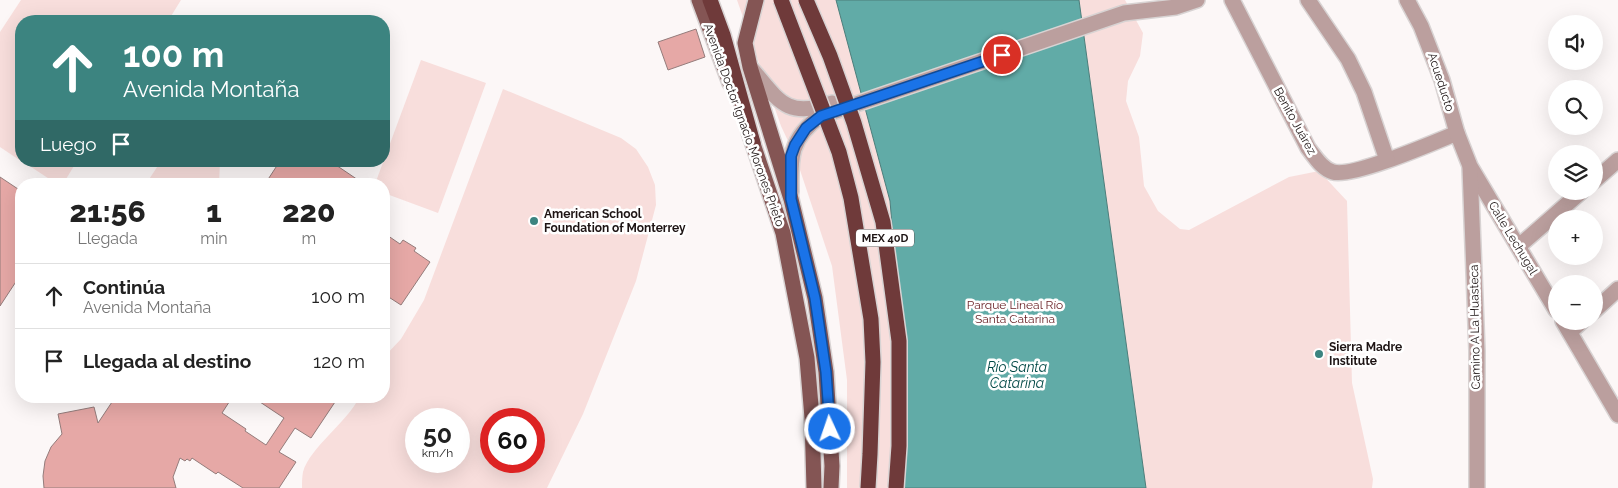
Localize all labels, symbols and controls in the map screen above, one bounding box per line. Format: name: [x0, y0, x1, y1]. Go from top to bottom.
map controls: [1548, 15, 1603, 330]
button: sound: [1548, 15, 1603, 70]
street label: Avenida Doctor Ignacio Morones Prieto: [701, 22, 787, 228]
text: 100 m: [123, 34, 224, 75]
pin: [981, 34, 1023, 76]
icon: ahead: [40, 35, 105, 100]
icon: arrive: [988, 41, 1016, 69]
street label: Acueducto: [1425, 51, 1457, 113]
text: Avenida Montaña: [123, 76, 299, 102]
button: search: [1548, 80, 1603, 135]
street label: Benito Juárez: [1271, 85, 1319, 157]
icon: arrive: [107, 130, 135, 158]
text: Luego: [40, 133, 97, 155]
button: layers: [1548, 145, 1603, 200]
text: 21:56: [70, 194, 146, 229]
text: 1: [206, 194, 222, 229]
text: 220: [282, 194, 335, 229]
street label: Calle Lechugal: [1486, 199, 1541, 278]
place label: American School Foundation of Monterrey: [544, 207, 686, 235]
button: +: [1548, 210, 1603, 265]
marker: American School Foundation of Monterrey: [528, 215, 540, 227]
text: Llegada: [77, 229, 138, 248]
text: min: [200, 229, 228, 248]
text: m: [301, 229, 316, 248]
road number: MEX 40D: [856, 230, 914, 247]
street label: Camino A La Huasteca: [1467, 264, 1483, 390]
button: −: [1548, 275, 1603, 330]
text: Continúa: [83, 276, 165, 298]
icon: ahead: [40, 282, 68, 310]
text: 100 m: [311, 285, 365, 307]
text: Avenida Montaña: [83, 298, 211, 317]
park label: Parque Lineal Río Santa Catarina: [967, 298, 1063, 326]
place label: Sierra Madre Institute: [1329, 340, 1402, 368]
icon: arrive: [40, 347, 68, 375]
marker: Sierra Madre Institute: [1313, 348, 1325, 360]
text: Llegada al destino: [83, 350, 251, 372]
text: 120 m: [313, 350, 365, 372]
water label: Río Santa Catarina: [987, 359, 1047, 391]
position arrow: [803, 402, 855, 454]
speed limit sign: 60: [480, 408, 545, 473]
text: 50: [423, 419, 452, 449]
text: km/h: [422, 446, 453, 460]

